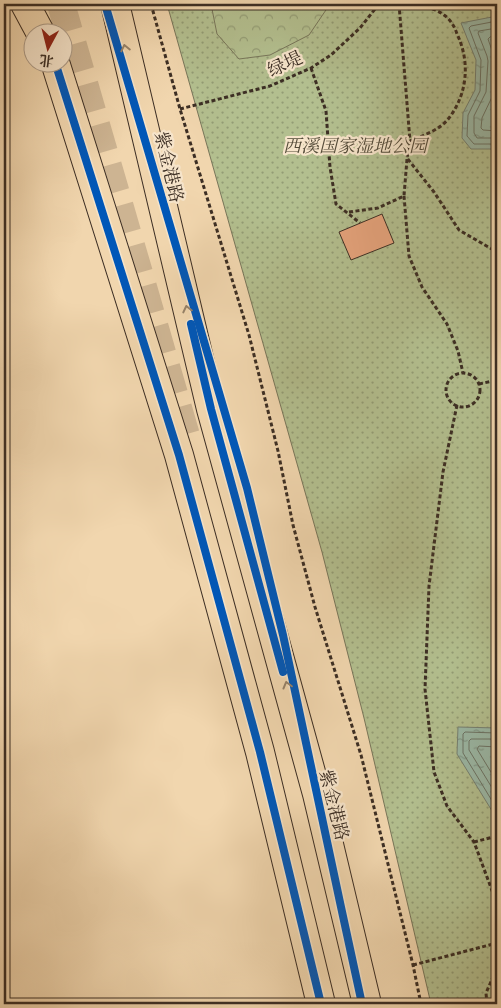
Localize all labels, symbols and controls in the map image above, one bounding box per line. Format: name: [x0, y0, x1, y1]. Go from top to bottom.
north arrow: [22, 22, 72, 72]
one-way arrow: [120, 44, 131, 53]
street label: 绿堤: [264, 46, 306, 82]
text: 北: [38, 51, 54, 71]
street label: 紫金港路: [150, 129, 189, 205]
park label: 西溪国家湿地公园: [283, 134, 430, 157]
one-way arrow: [182, 304, 193, 313]
one-way arrow: [282, 682, 292, 690]
street label: 紫金港路: [315, 767, 354, 843]

